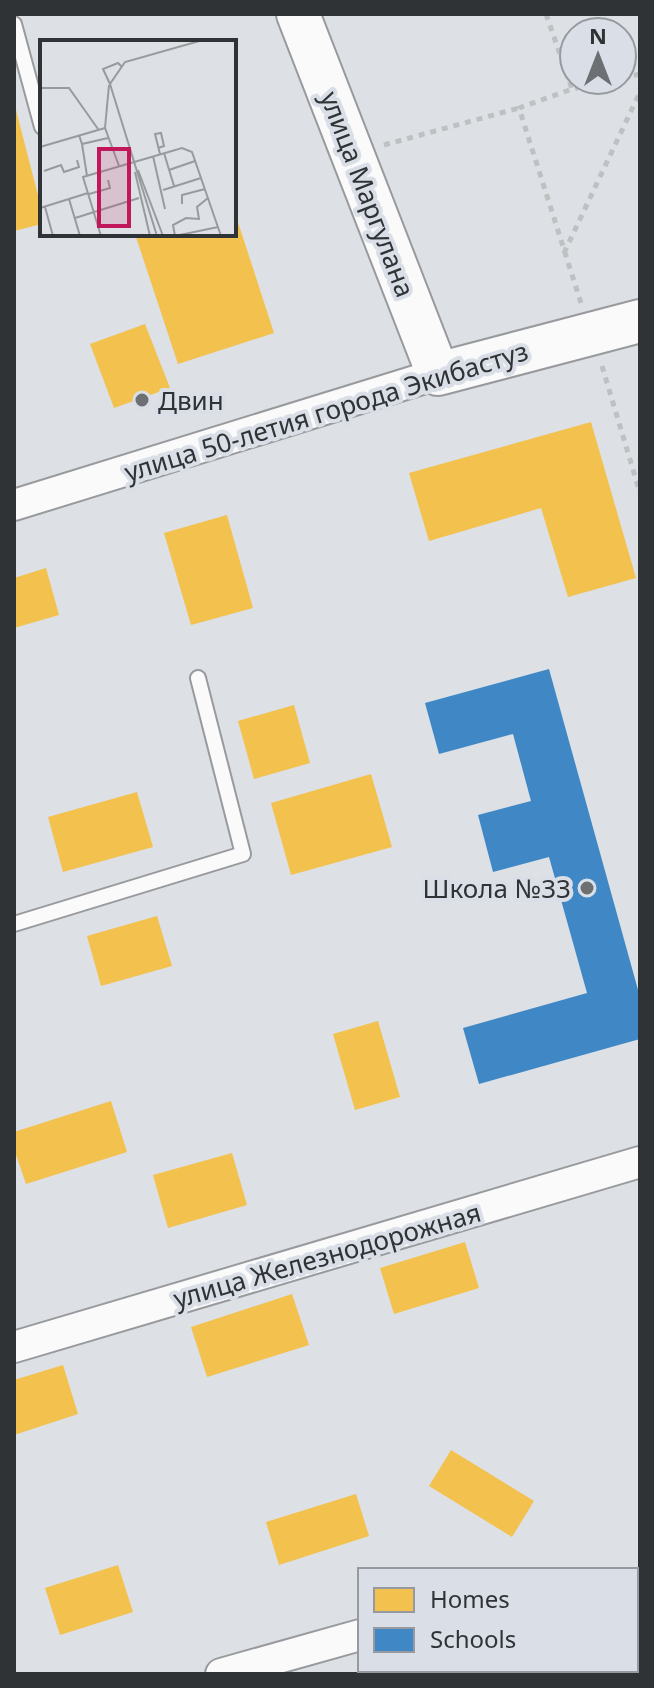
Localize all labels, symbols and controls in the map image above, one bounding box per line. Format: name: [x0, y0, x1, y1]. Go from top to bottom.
north arrow: [558, 16, 638, 96]
text: N: [589, 20, 607, 50]
inset map: [40, 40, 236, 236]
street label: улица Маргулана: [312, 86, 424, 302]
street label: улица 50-летия города Экибастуз: [120, 332, 532, 490]
place label: Двин: [158, 382, 224, 418]
marker: Двин: [133, 391, 151, 409]
place label: Школа №33: [423, 870, 571, 906]
marker: Школа №33: [578, 879, 596, 897]
street label: улица Железнодорожная: [169, 1194, 485, 1316]
legend: [358, 1568, 638, 1672]
text: Homes: [430, 1582, 510, 1615]
text: Schools: [430, 1622, 516, 1655]

